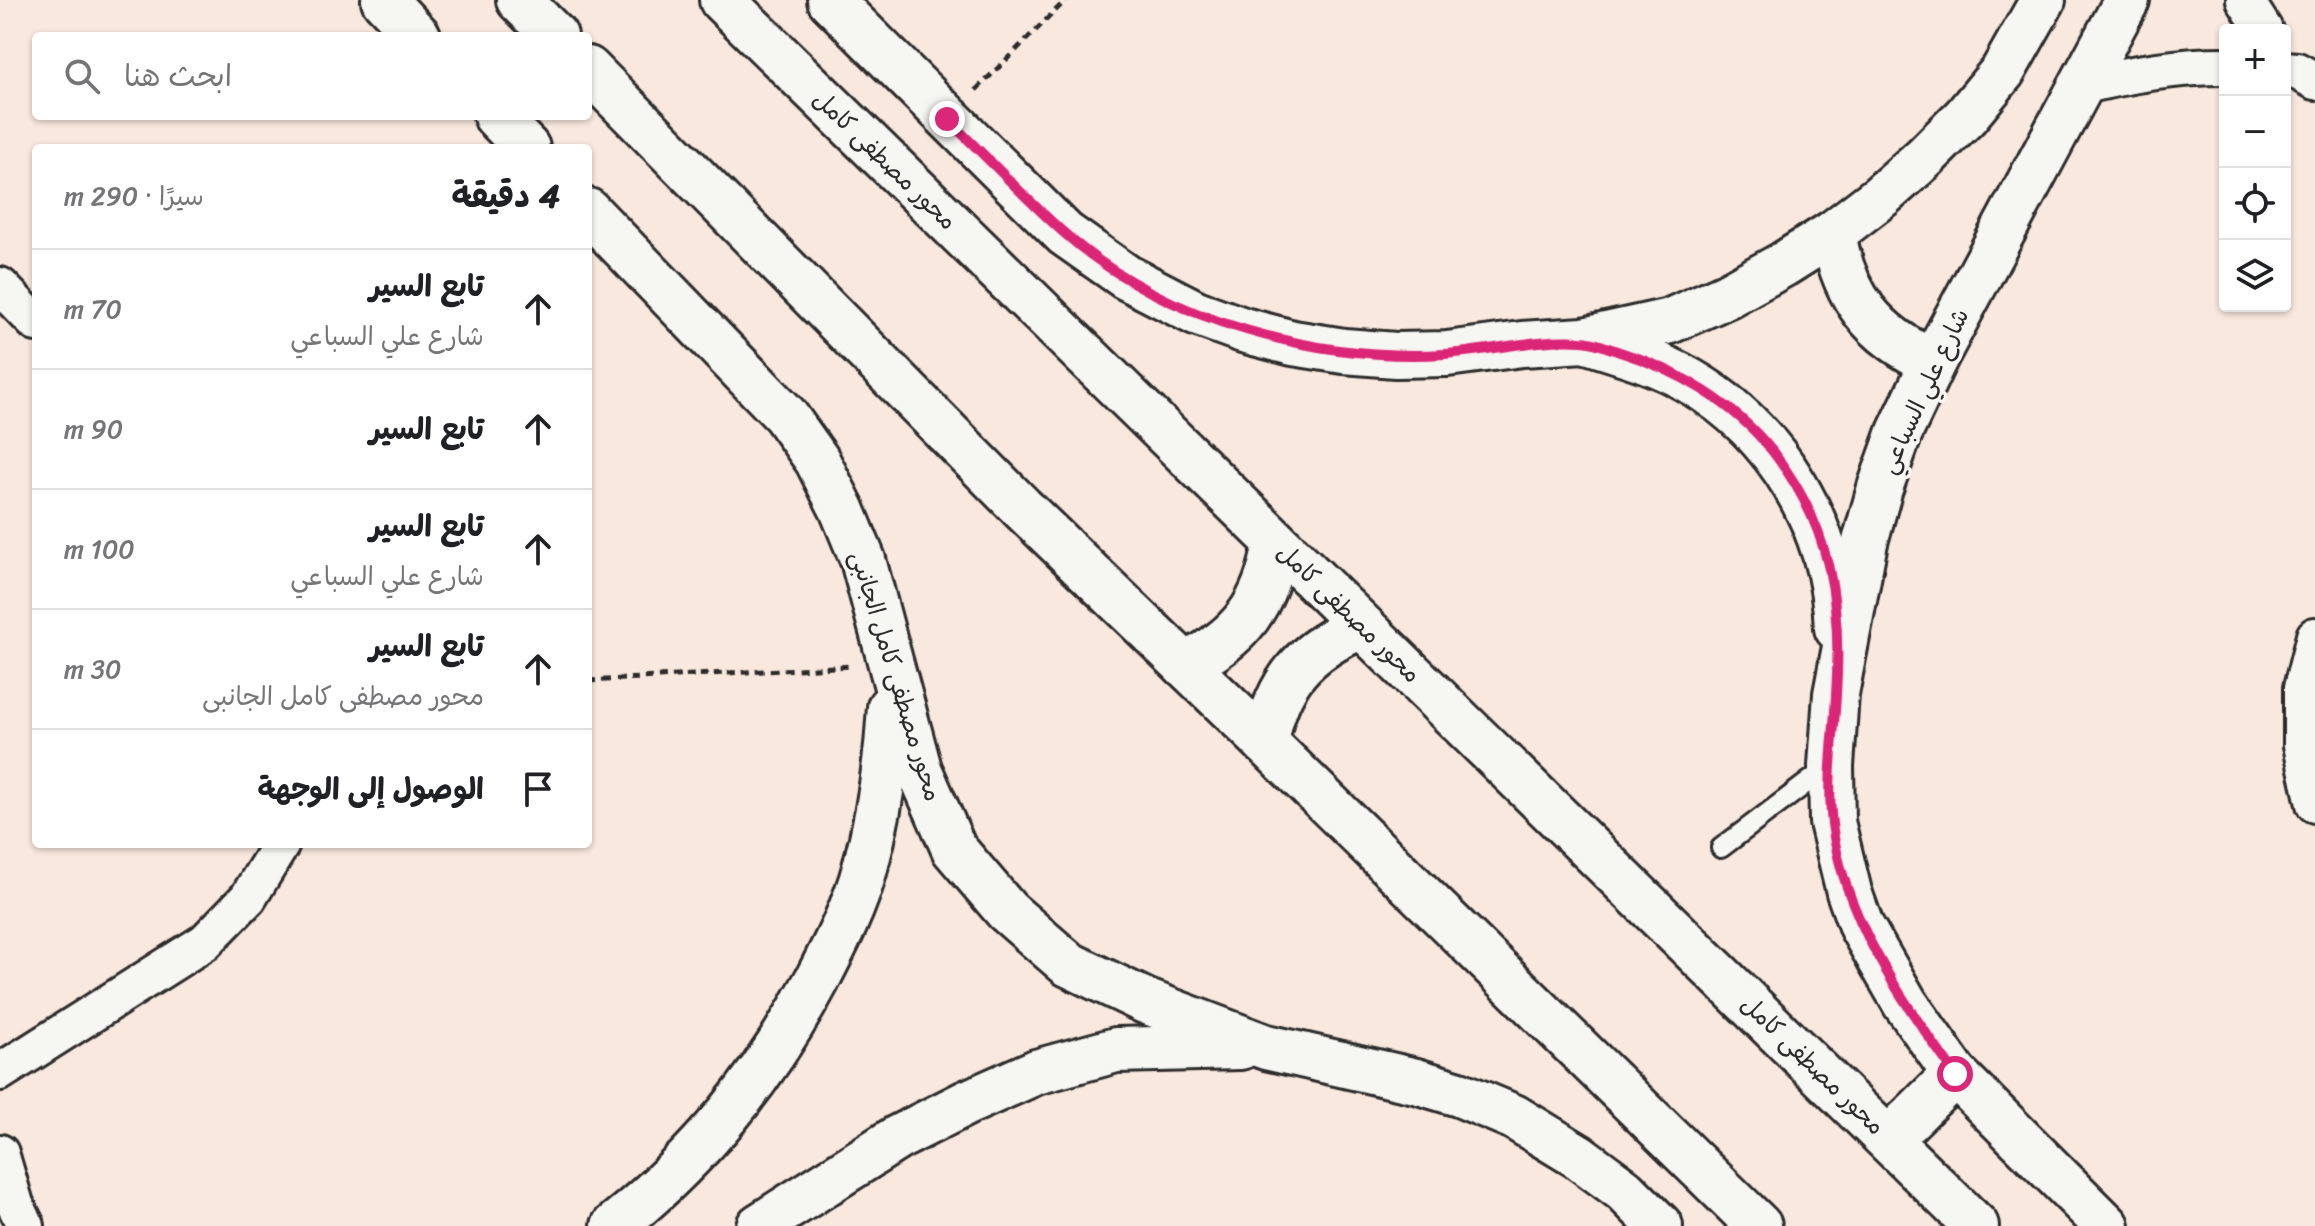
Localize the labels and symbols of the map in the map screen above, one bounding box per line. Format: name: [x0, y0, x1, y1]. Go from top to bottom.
street label: محور مصطفى كامل: [803, 79, 967, 241]
route end: [929, 101, 965, 137]
street label: شارع علي السباعي: [1867, 301, 1981, 481]
street label: محور مصطفى كامل: [1267, 532, 1431, 694]
street label: محور مصطفى كامل الجانبى: [838, 545, 954, 807]
street label: محور مصطفى كامل: [1731, 984, 1895, 1146]
route start: [1937, 1056, 1973, 1092]

